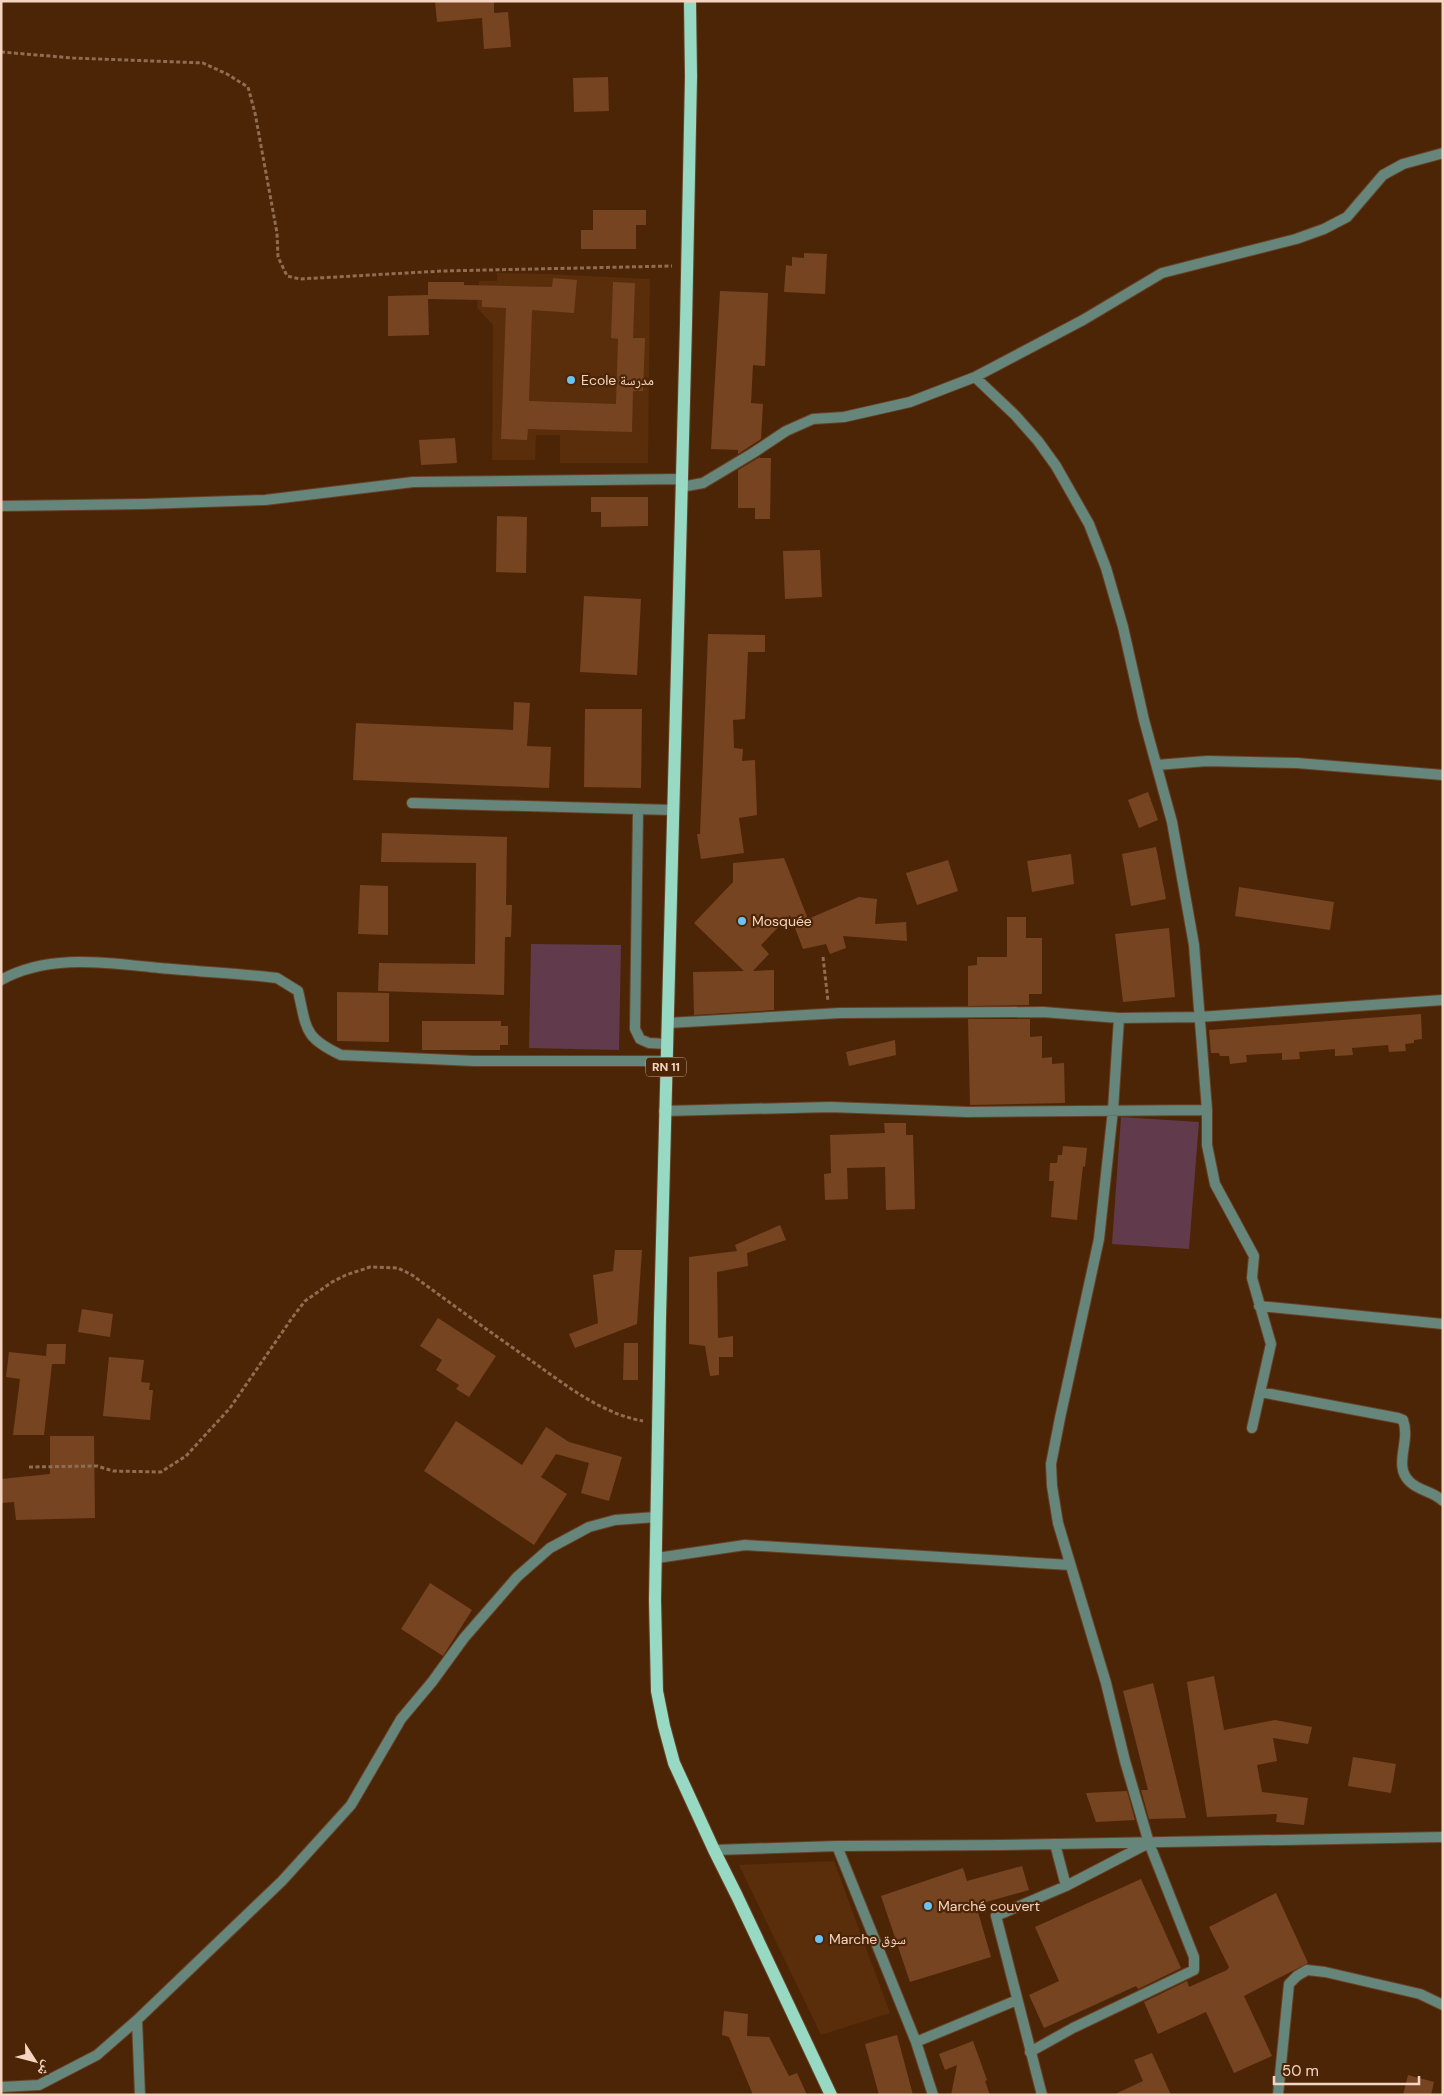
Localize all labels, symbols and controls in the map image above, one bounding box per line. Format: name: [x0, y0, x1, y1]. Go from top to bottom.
place label: Ecole مدرسة: [581, 371, 654, 389]
marker: Ecole مدرسة: [565, 374, 577, 386]
place label: Mosquée: [752, 912, 812, 930]
marker: Mosquée: [736, 915, 748, 927]
road number: RN 11: [646, 1058, 686, 1076]
place label: Marché couvert: [938, 1897, 1040, 1915]
marker: Marché couvert: [922, 1900, 934, 1912]
place label: Marche سوق: [829, 1930, 906, 1948]
marker: Marche سوق: [813, 1933, 825, 1945]
north arrow: [10, 2036, 60, 2086]
scale bar: [1274, 2054, 1419, 2086]
text: ش: [34, 2057, 57, 2080]
text: 50 m: [1282, 2061, 1319, 2081]

